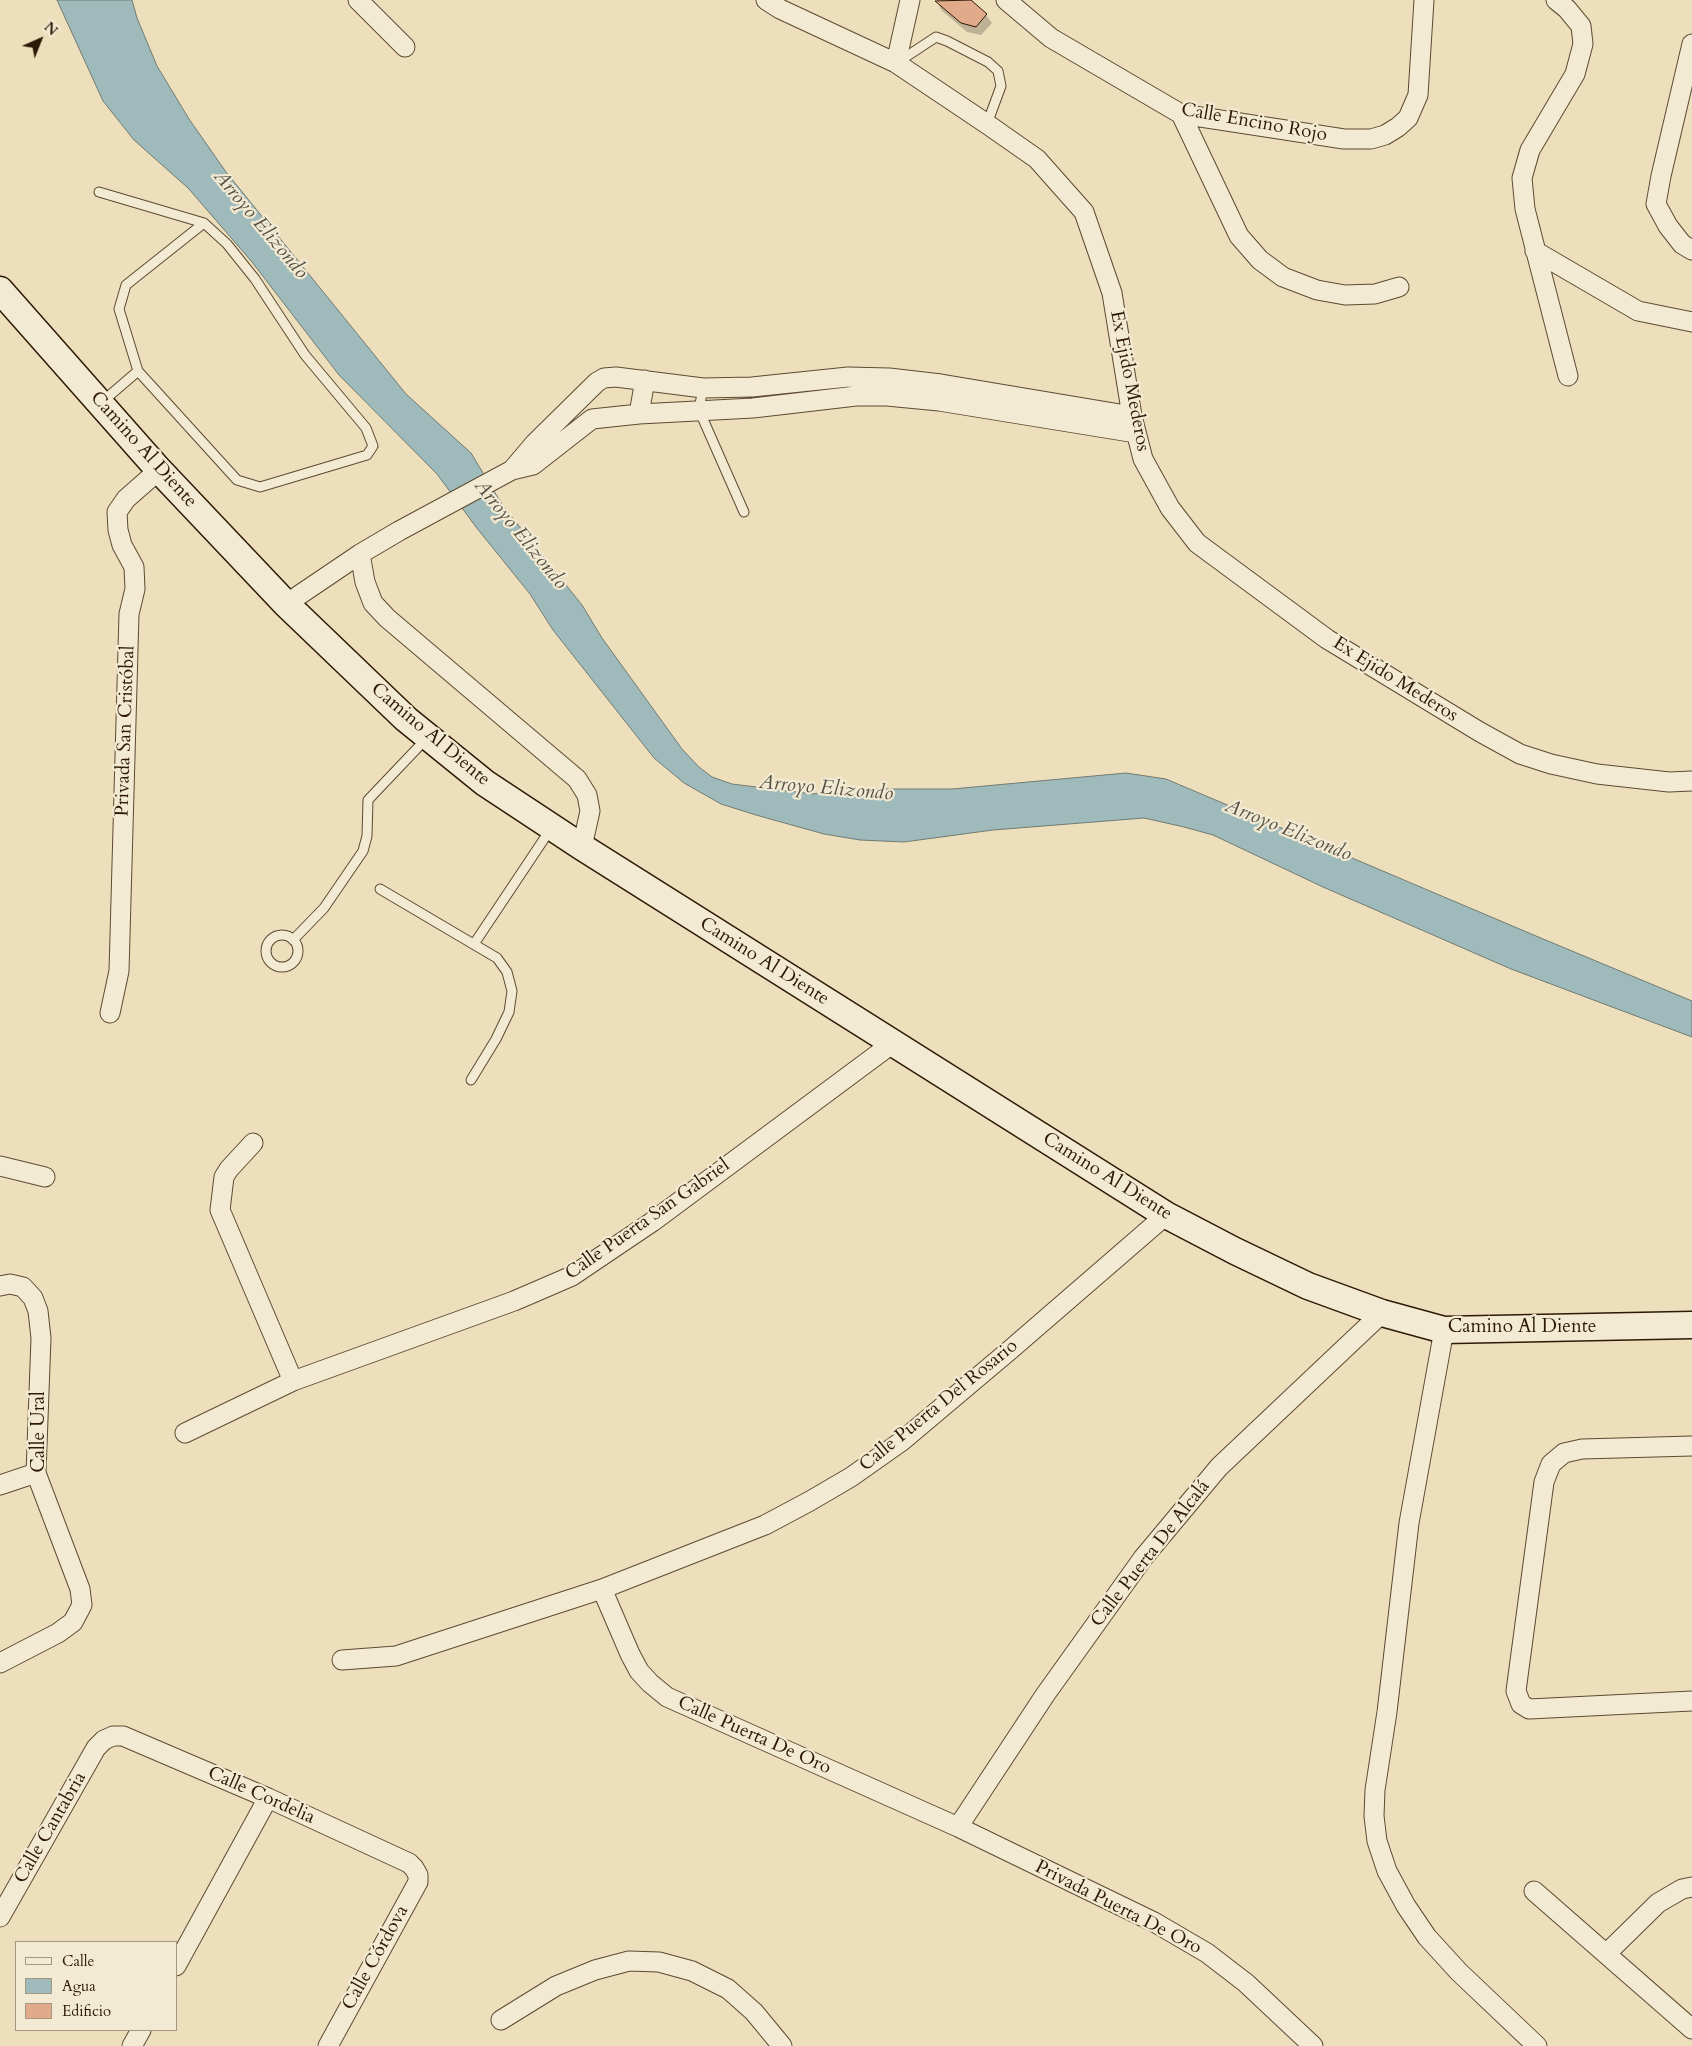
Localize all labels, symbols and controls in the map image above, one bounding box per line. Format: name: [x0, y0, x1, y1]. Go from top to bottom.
north arrow: [15, 15, 65, 65]
text: N: [40, 18, 62, 40]
street label: Calle Encino Rojo: [1179, 99, 1329, 147]
water label: Arroyo Elizondo: [208, 166, 312, 284]
street label: Ex Ejido Mederos: [1104, 309, 1154, 453]
street label: Camino Al Diente: [85, 387, 201, 513]
water label: Arroyo Elizondo: [468, 475, 572, 595]
street label: Ex Ejido Mederos: [1328, 632, 1462, 728]
street label: Privada San Cristóbal: [112, 645, 140, 817]
street label: Camino Al Diente: [366, 679, 494, 791]
water label: Arroyo Elizondo: [758, 771, 894, 807]
water label: Arroyo Elizondo: [1221, 795, 1355, 867]
street label: Camino Al Diente: [695, 913, 833, 1011]
street label: Camino Al Diente: [1038, 1128, 1176, 1226]
street label: Calle Puerta San Gabriel: [561, 1155, 735, 1285]
street label: Camino Al Diente: [1448, 1317, 1596, 1339]
street label: Calle Puerta Del Rosario: [855, 1335, 1023, 1477]
street label: Calle Ural: [29, 1391, 51, 1473]
street label: Calle Puerta De Alcalá: [1087, 1476, 1215, 1632]
street label: Calle Puerta De Oro: [674, 1692, 834, 1780]
street label: Calle Cordelia: [204, 1762, 318, 1830]
street label: Calle Cantabria: [10, 1768, 92, 1888]
street label: Privada Puerta De Oro: [1031, 1856, 1205, 1960]
street label: Calle Córdova: [338, 1902, 414, 2014]
legend: [15, 1941, 178, 2031]
text: Calle: [62, 1951, 94, 1971]
text: Agua: [62, 1976, 96, 1996]
text: Edificio: [62, 2001, 111, 2021]

